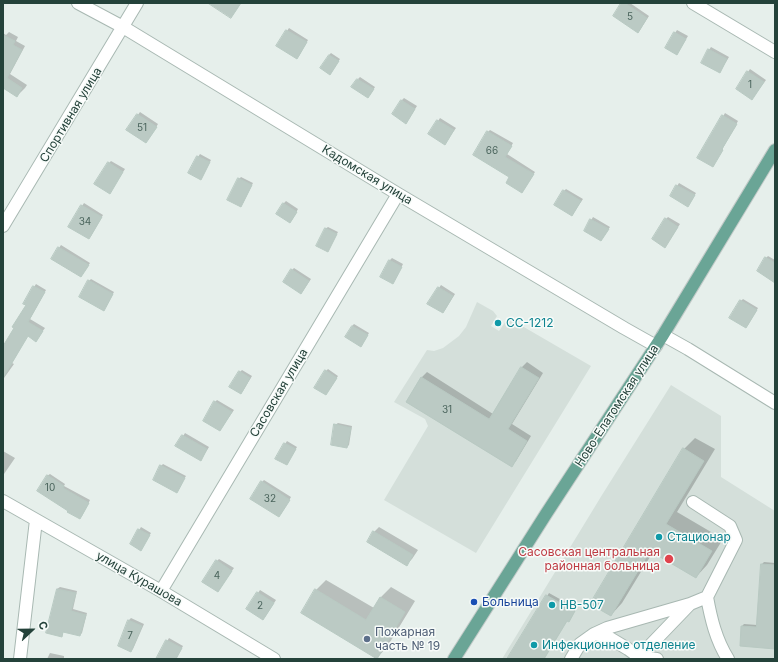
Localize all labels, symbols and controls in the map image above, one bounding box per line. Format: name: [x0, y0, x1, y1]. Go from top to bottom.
house number: 5: [627, 11, 633, 23]
street label: Спортивная улица: [37, 65, 105, 165]
house number: 1: [748, 79, 752, 91]
house number: 51: [137, 122, 147, 134]
street label: Кадомская улица: [319, 142, 415, 208]
house number: 66: [486, 145, 498, 157]
house number: 34: [79, 216, 91, 228]
place label: СС-1212: [506, 316, 553, 330]
marker: СС-1212: [493, 318, 503, 328]
street label: Ново-Елатомская улица: [572, 342, 662, 470]
street label: Сасовская улица: [247, 346, 311, 440]
house number: 31: [442, 404, 452, 416]
house number: 10: [45, 482, 55, 494]
house number: 32: [264, 493, 276, 505]
place label: Стационар: [667, 530, 731, 544]
marker: Стационар: [654, 532, 664, 542]
place label: Сасовская центральная районная больница: [518, 545, 660, 573]
street label: улица Курашова: [94, 549, 184, 609]
marker: Сасовская центральная районная больница: [663, 553, 675, 565]
house number: 4: [214, 570, 220, 582]
place label: Больница: [482, 595, 539, 609]
marker: Больница: [469, 597, 479, 607]
place label: НВ-507: [560, 598, 604, 612]
house number: 2: [257, 600, 263, 612]
marker: НВ-507: [547, 600, 557, 610]
north arrow: [12, 610, 52, 650]
text: С: [35, 619, 51, 632]
place label: Пожарная часть № 19: [375, 625, 440, 653]
house number: 7: [127, 630, 133, 642]
marker: Пожарная часть № 19: [362, 634, 372, 644]
place label: Инфекционное отделение: [542, 638, 696, 652]
marker: Инфекционное отделение: [529, 640, 539, 650]

